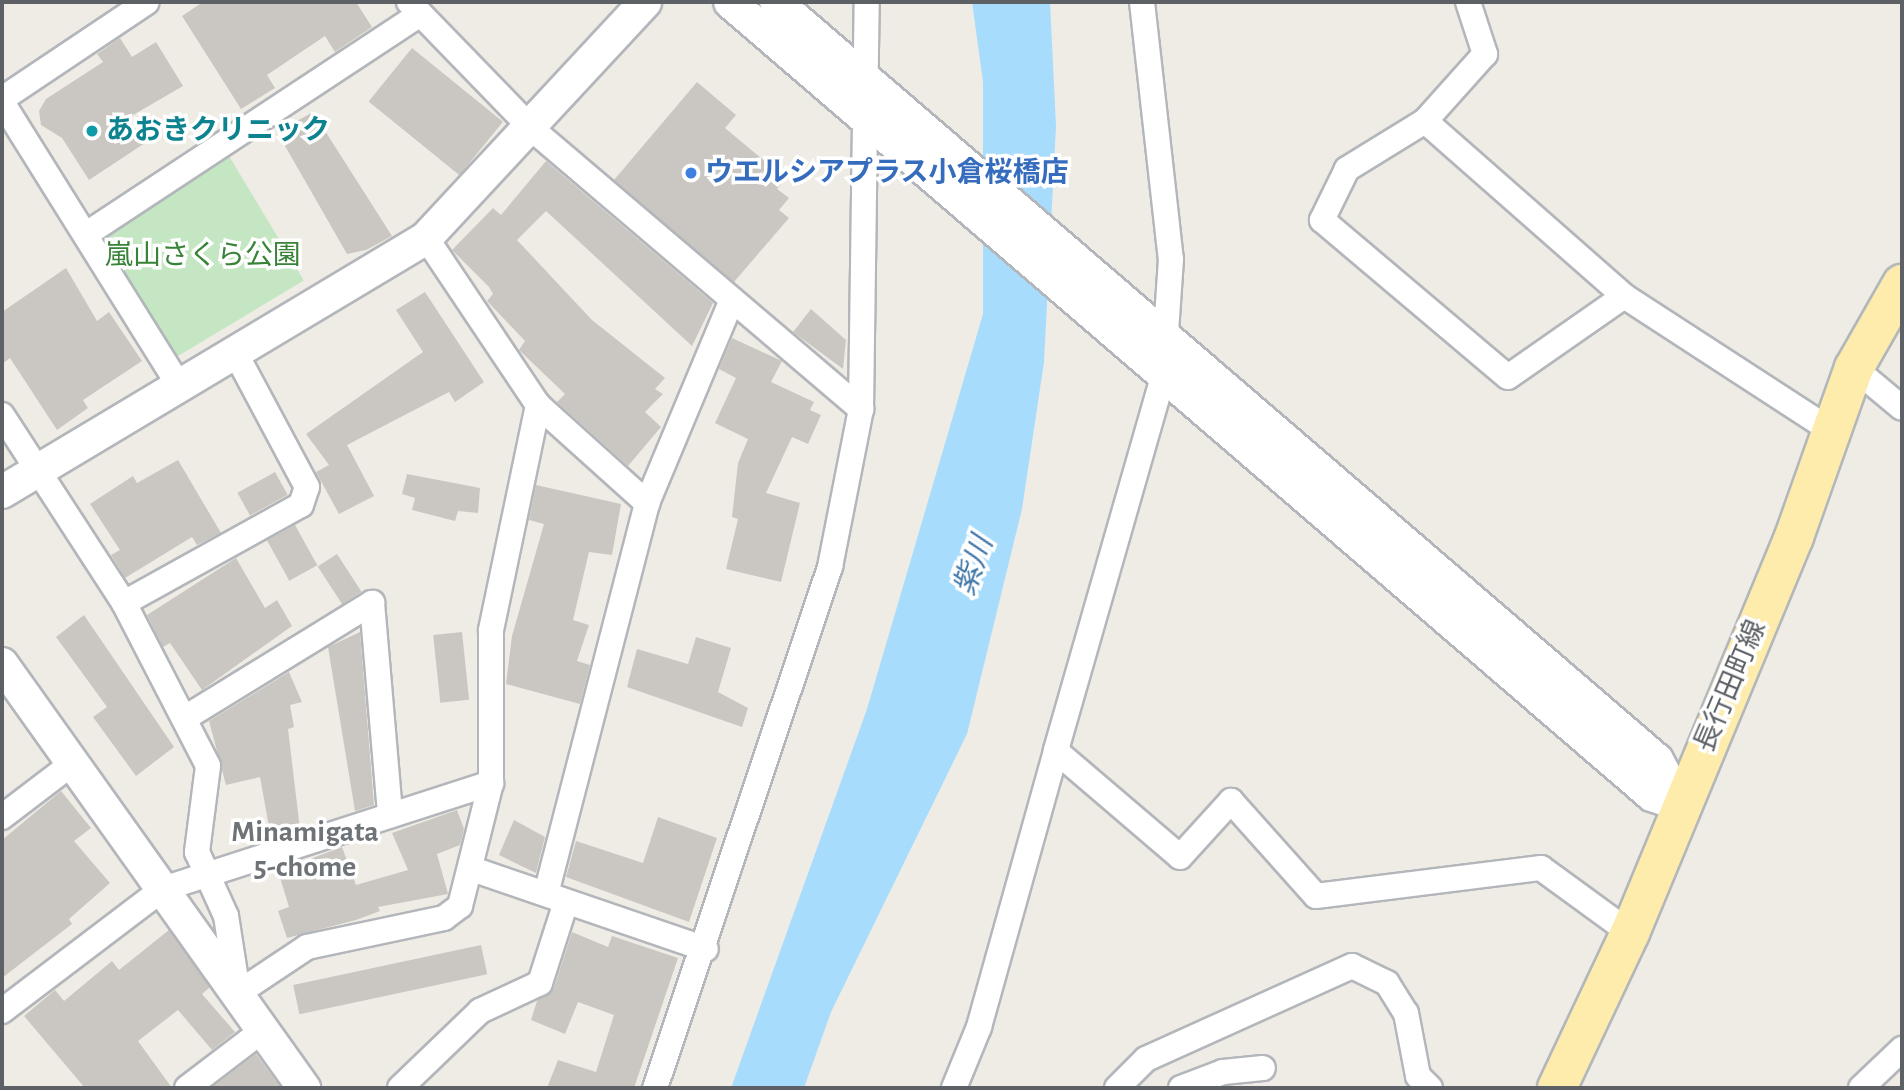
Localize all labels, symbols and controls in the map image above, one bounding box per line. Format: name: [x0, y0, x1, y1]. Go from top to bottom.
place label: あおきクリニック: [106, 114, 330, 148]
marker: あおきクリニック: [84, 123, 100, 139]
place label: ウエルシアプラス小倉桜橋店: [705, 156, 1069, 190]
marker: ウエルシアプラス小倉桜橋店: [683, 165, 699, 181]
park label: 嵐山さくら公園: [105, 239, 301, 273]
water label: 紫川: [947, 532, 1001, 600]
street label: 長行田町線: [1688, 615, 1774, 757]
district label: Minamigata 5-chome: [231, 814, 379, 884]

